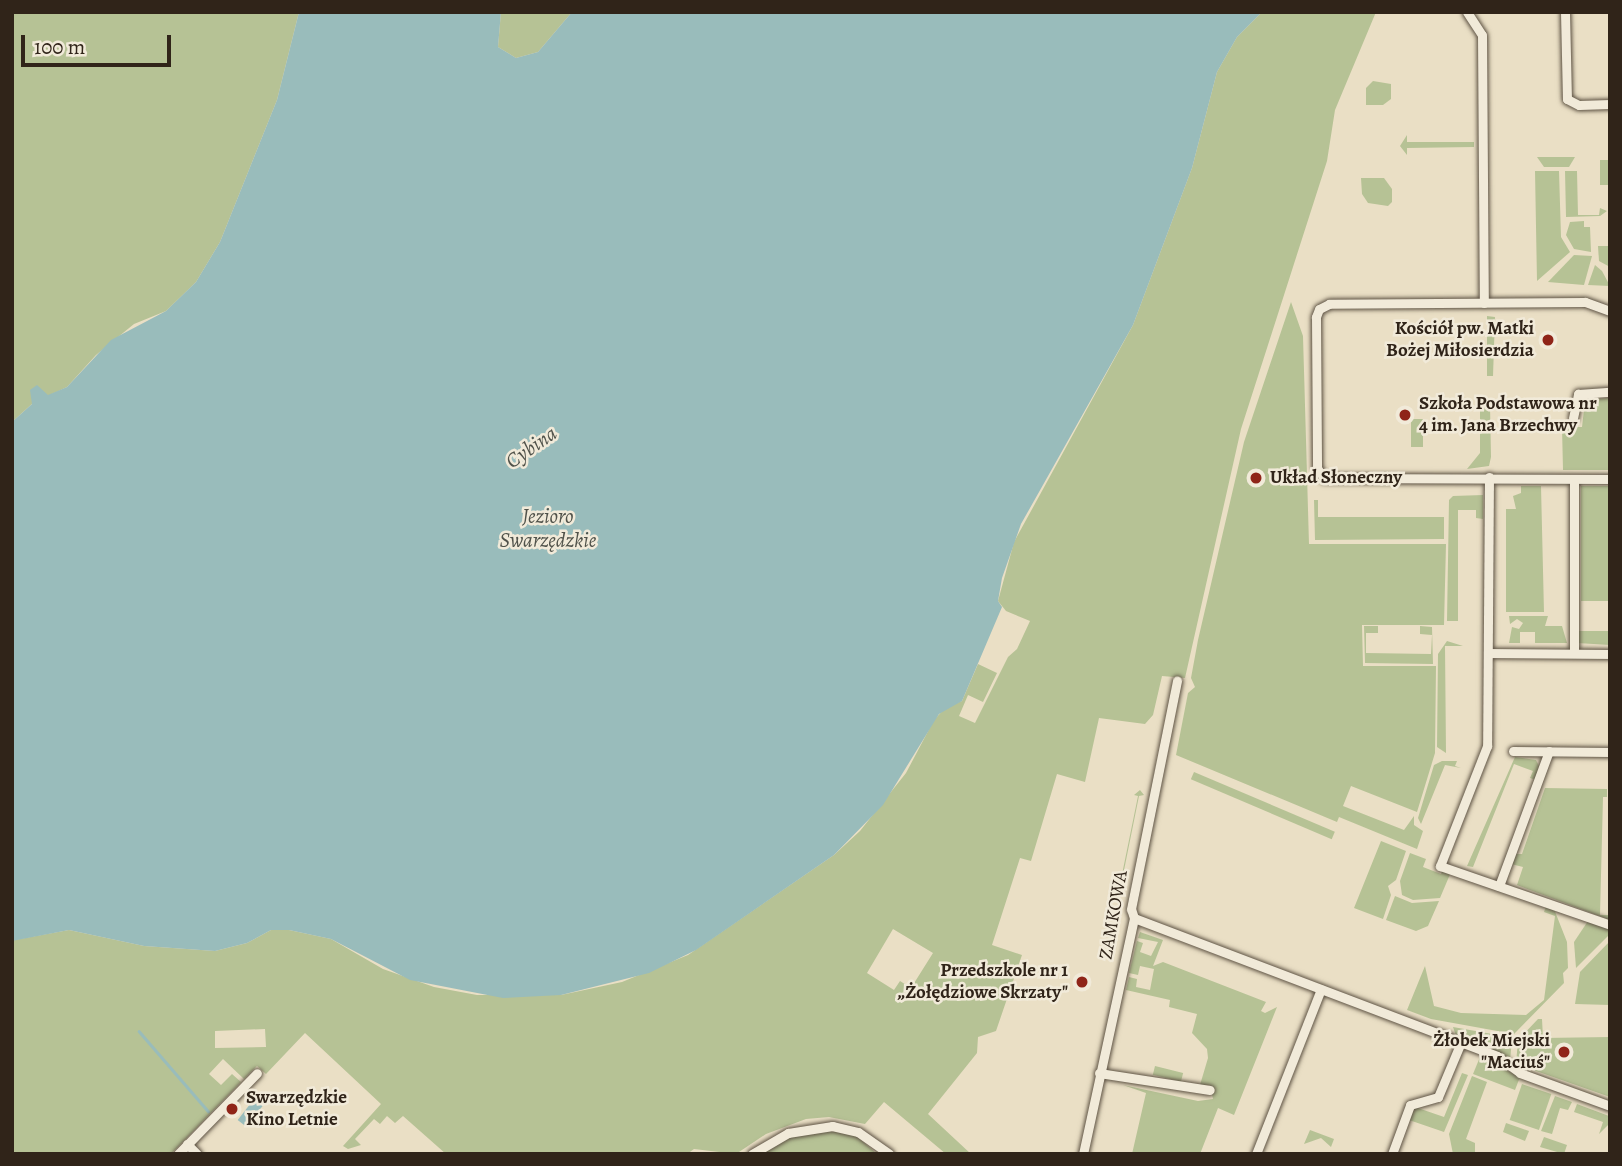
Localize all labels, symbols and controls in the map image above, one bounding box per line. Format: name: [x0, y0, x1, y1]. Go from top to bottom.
scale bar: [24, 21, 175, 65]
text: 100 m: [34, 33, 85, 61]
place label: Kościół pw. Matki Bożej Miłosierdzia: [1386, 318, 1534, 362]
marker: Kościół pw. Matki Bożej Miłosierdzia: [1540, 332, 1556, 348]
place label: Szkoła Podstawowa nr 4 im. Jana Brzechwy: [1419, 393, 1597, 437]
marker: Szkoła Podstawowa nr 4 im. Jana Brzechwy: [1397, 407, 1413, 423]
water label: Cybina: [501, 420, 561, 474]
place label: Układ Słoneczny: [1270, 467, 1402, 489]
marker: Układ Słoneczny: [1248, 470, 1264, 486]
water label: Jezioro Swarzędzkie: [500, 503, 596, 553]
street label: ZAMKOWA: [1095, 869, 1133, 961]
place label: Przedszkole nr 1 „Żołędziowe Skrzaty": [897, 960, 1068, 1004]
marker: Przedszkole nr 1 „Żołędziowe Skrzaty": [1074, 974, 1090, 990]
place label: Żłobek Miejski "Maciuś": [1433, 1030, 1550, 1074]
marker: Żłobek Miejski "Maciuś": [1556, 1044, 1572, 1060]
place label: Swarzędzkie Kino Letnie: [246, 1087, 347, 1131]
marker: Swarzędzkie Kino Letnie: [224, 1101, 240, 1117]

